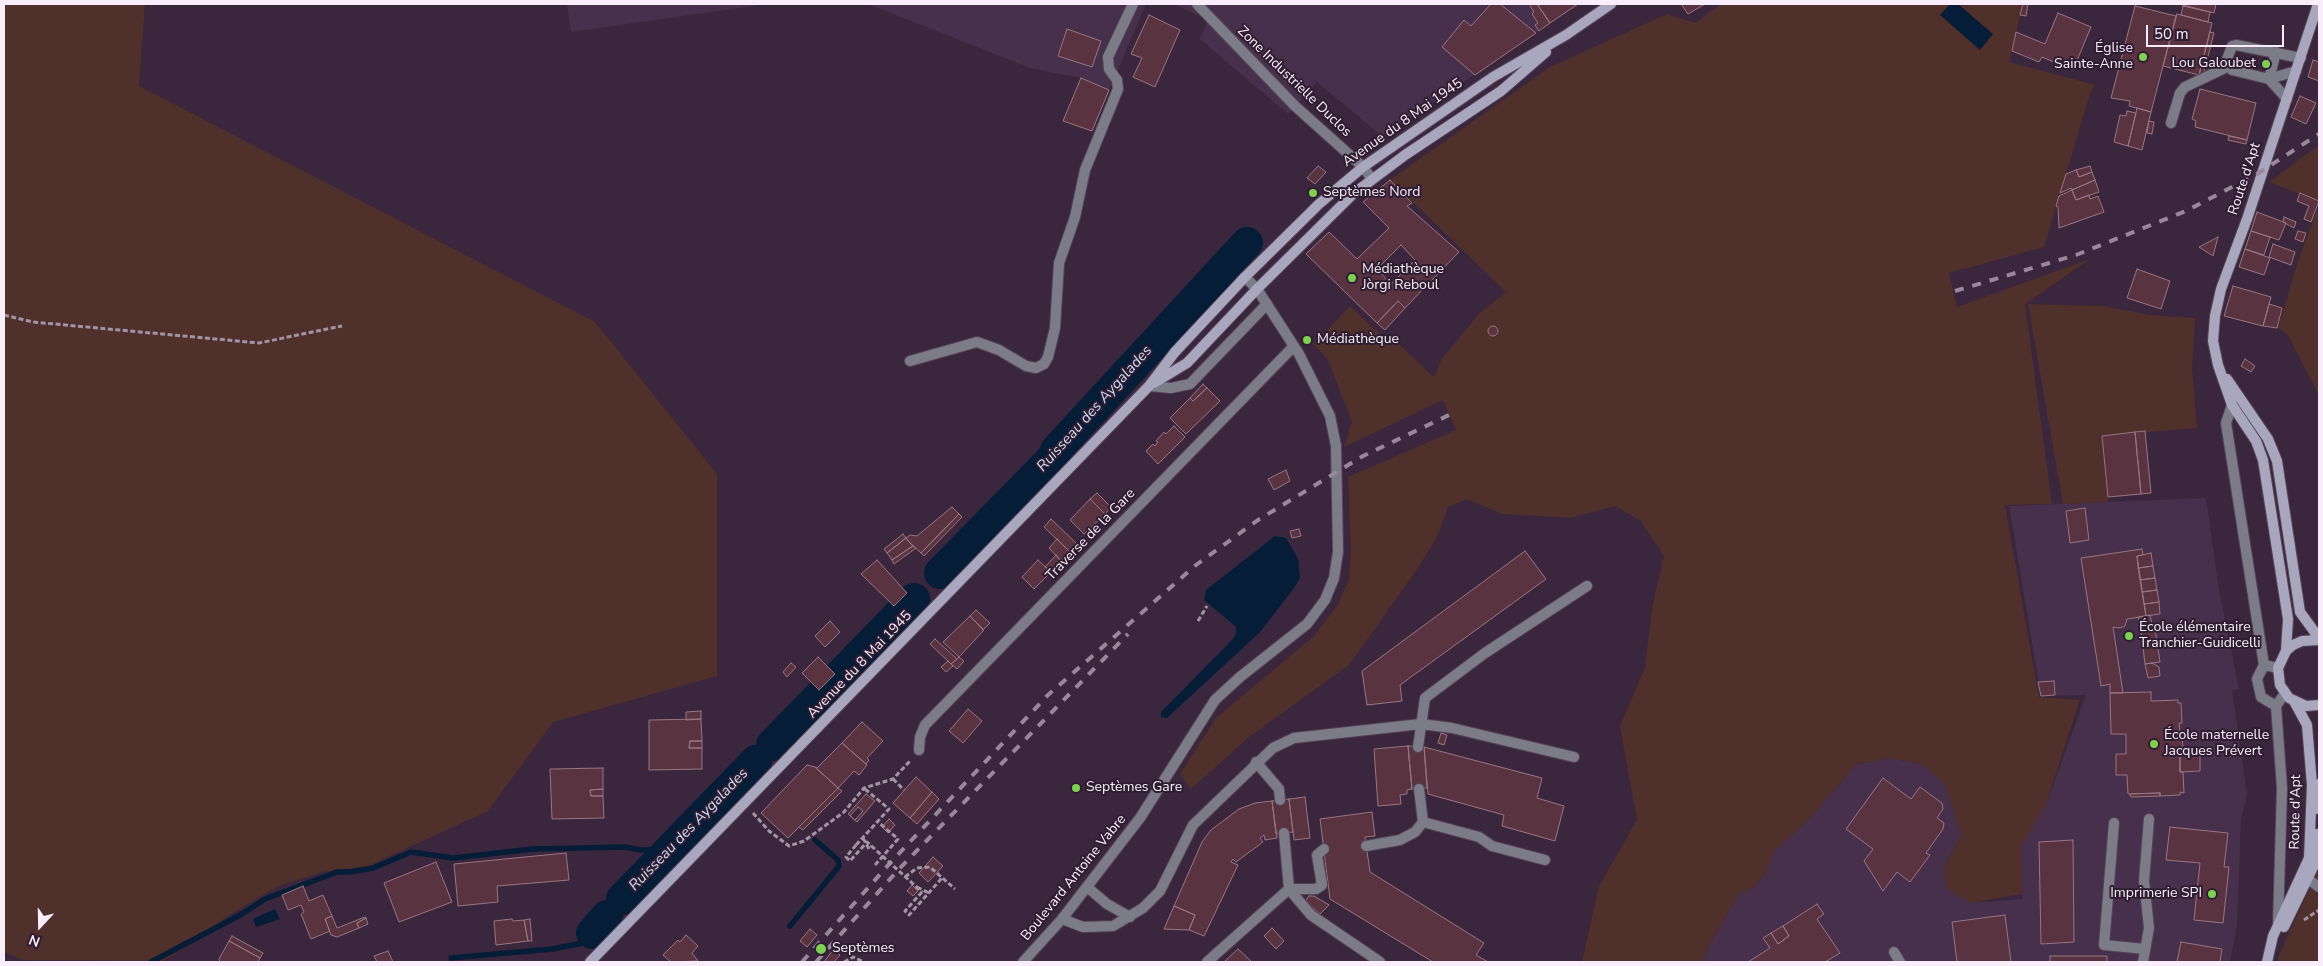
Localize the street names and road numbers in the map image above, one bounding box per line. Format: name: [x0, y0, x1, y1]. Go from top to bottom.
street label: Zone Industrielle Duclos: [1233, 23, 1355, 141]
street label: Avenue du 8 Mai 1945: [1340, 75, 1466, 171]
street label: Route d'Apt: [2225, 141, 2265, 217]
street label: Traverse de la Gare: [1043, 486, 1139, 584]
street label: Avenue du 8 Mai 1945: [804, 608, 916, 722]
street label: Route d'Apt: [2287, 774, 2305, 850]
street label: Boulevard Antoine Vabre: [1018, 812, 1130, 944]

